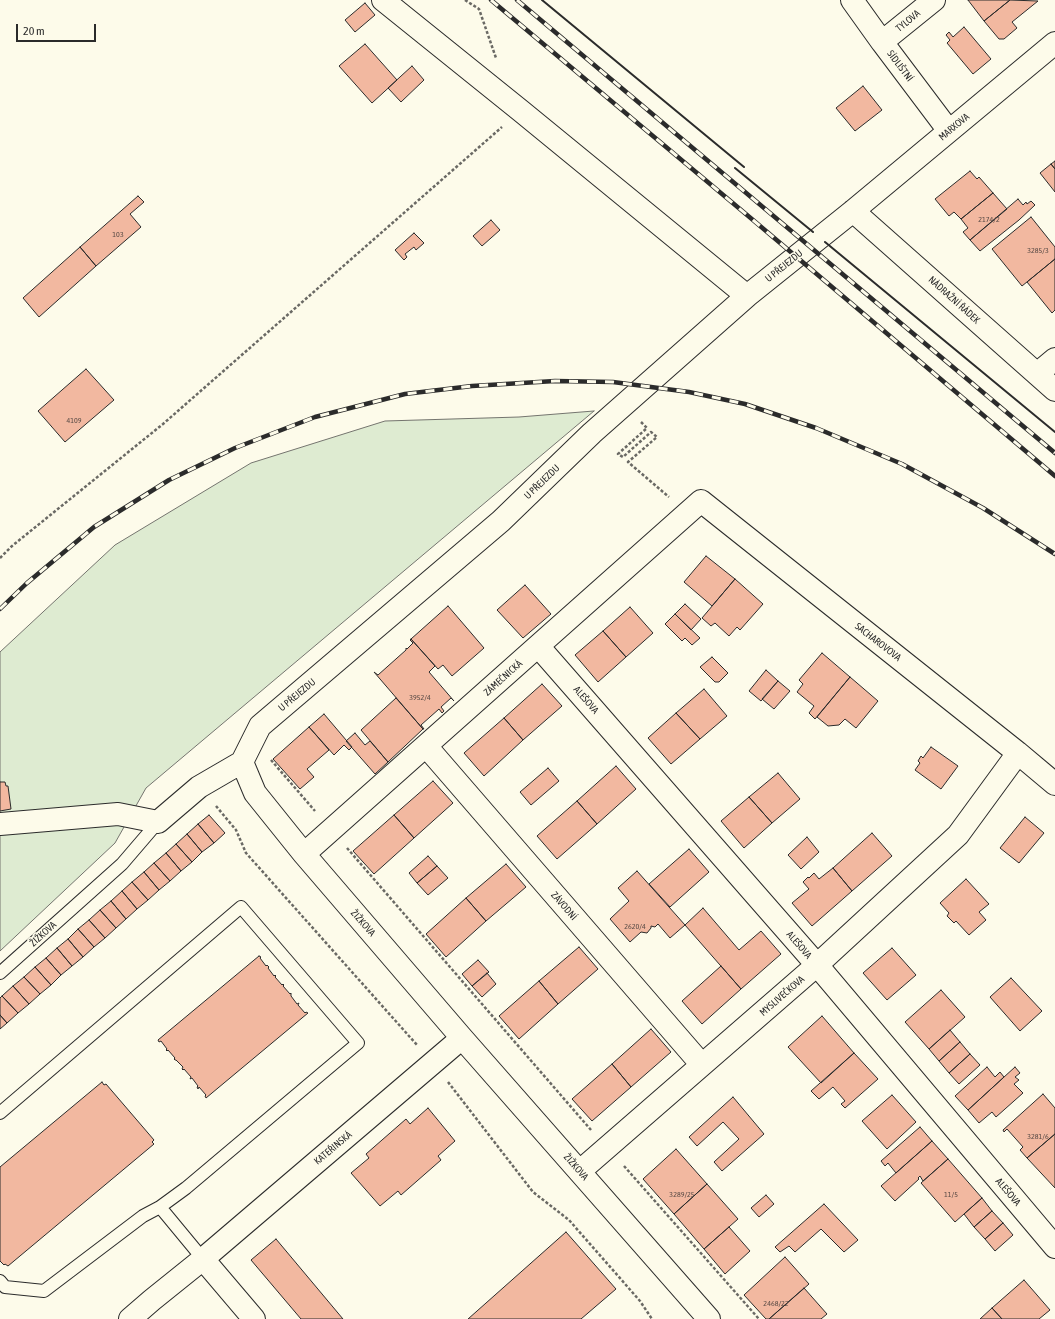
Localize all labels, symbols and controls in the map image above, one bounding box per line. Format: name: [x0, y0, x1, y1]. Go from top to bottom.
street label: TYLOVA: [893, 7, 923, 35]
scale bar: [18, 16, 98, 42]
text: 20 m: [23, 24, 45, 38]
street label: SÍDLIŠTNÍ: [884, 48, 916, 84]
street label: MARXOVA: [936, 111, 972, 143]
house number: 2174/2: [978, 214, 1000, 224]
house number: 103: [112, 229, 124, 239]
house number: 3285/3: [1027, 245, 1049, 255]
street label: U PŘEJEZDU: [763, 247, 805, 285]
street label: NÁDRAŽNÍ ŘÁDEK: [926, 274, 982, 326]
house number: 4109: [66, 415, 82, 425]
street label: U PŘEJEZDU: [522, 462, 562, 502]
street label: SACHAROVOVA: [853, 620, 903, 664]
street label: ZÁMEČNICKÁ: [481, 658, 525, 698]
street label: U PŘEJEZDU: [276, 676, 318, 714]
street label: ALEŠOVA: [571, 684, 601, 716]
house number: 3952/4: [409, 692, 431, 702]
street label: ZÁVODNÍ: [548, 889, 580, 923]
street label: ŽIŽKOVA: [348, 907, 378, 939]
street label: ŽIŽKOVA: [27, 919, 59, 949]
house number: 2620/4: [624, 921, 646, 931]
street label: ALEŠOVA: [784, 929, 814, 961]
street label: MYSLIVEČKOVA: [757, 973, 807, 1019]
street label: KATEŘINSKÁ: [312, 1129, 354, 1167]
house number: 3281/6: [1027, 1131, 1049, 1141]
street label: ŽIŽKOVA: [561, 1151, 591, 1183]
street label: ALEŠOVA: [993, 1176, 1023, 1208]
house number: 3289/25: [669, 1189, 695, 1199]
house number: 11/5: [944, 1189, 958, 1199]
house number: 2468/22: [763, 1298, 789, 1308]

